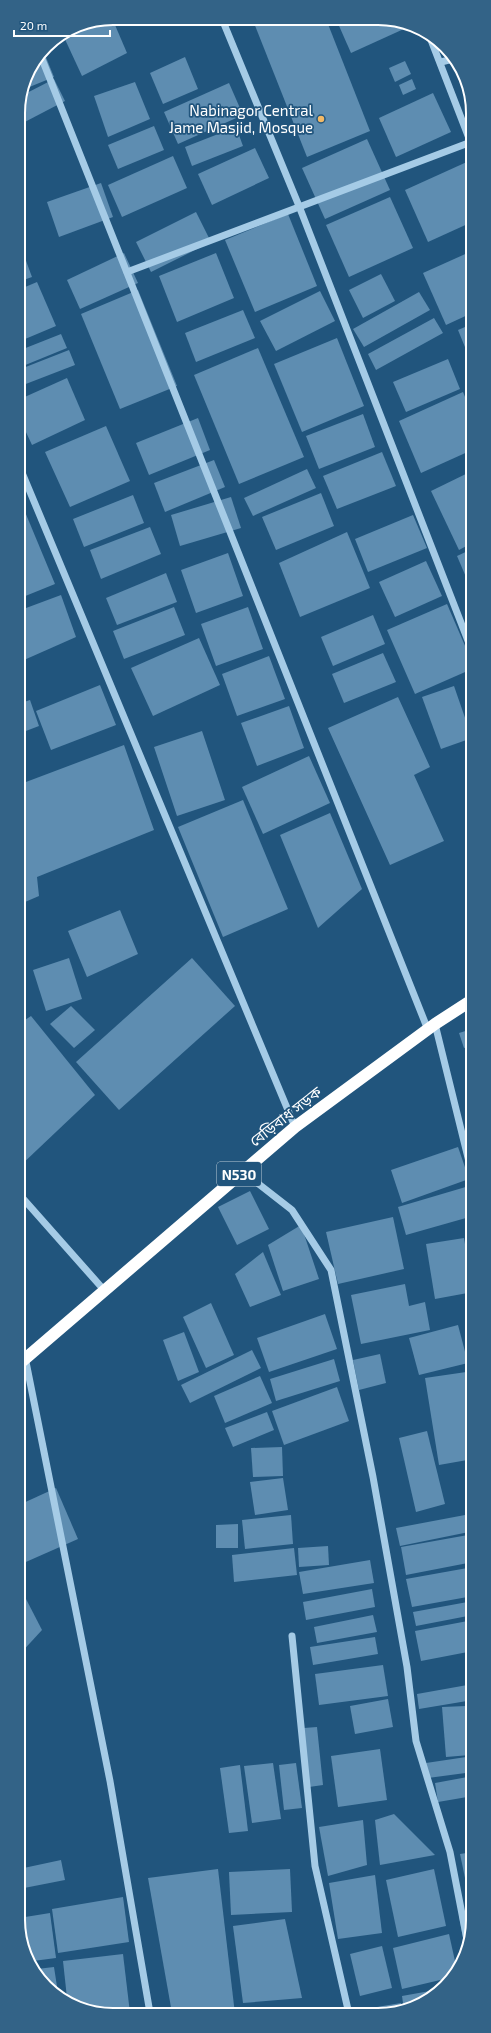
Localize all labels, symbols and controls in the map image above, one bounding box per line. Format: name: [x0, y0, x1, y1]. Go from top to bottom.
scale bar: [14, 12, 110, 38]
text: 20 m: [20, 18, 47, 32]
place label: Nabinagor Central Jame Masjid, Mosque: [169, 101, 314, 137]
marker: Nabinagor Central Jame Masjid, Mosque: [316, 114, 326, 124]
street label: বেড়িবাধ সড়ক: [245, 1082, 325, 1150]
road number: N530: [217, 1162, 261, 1186]

